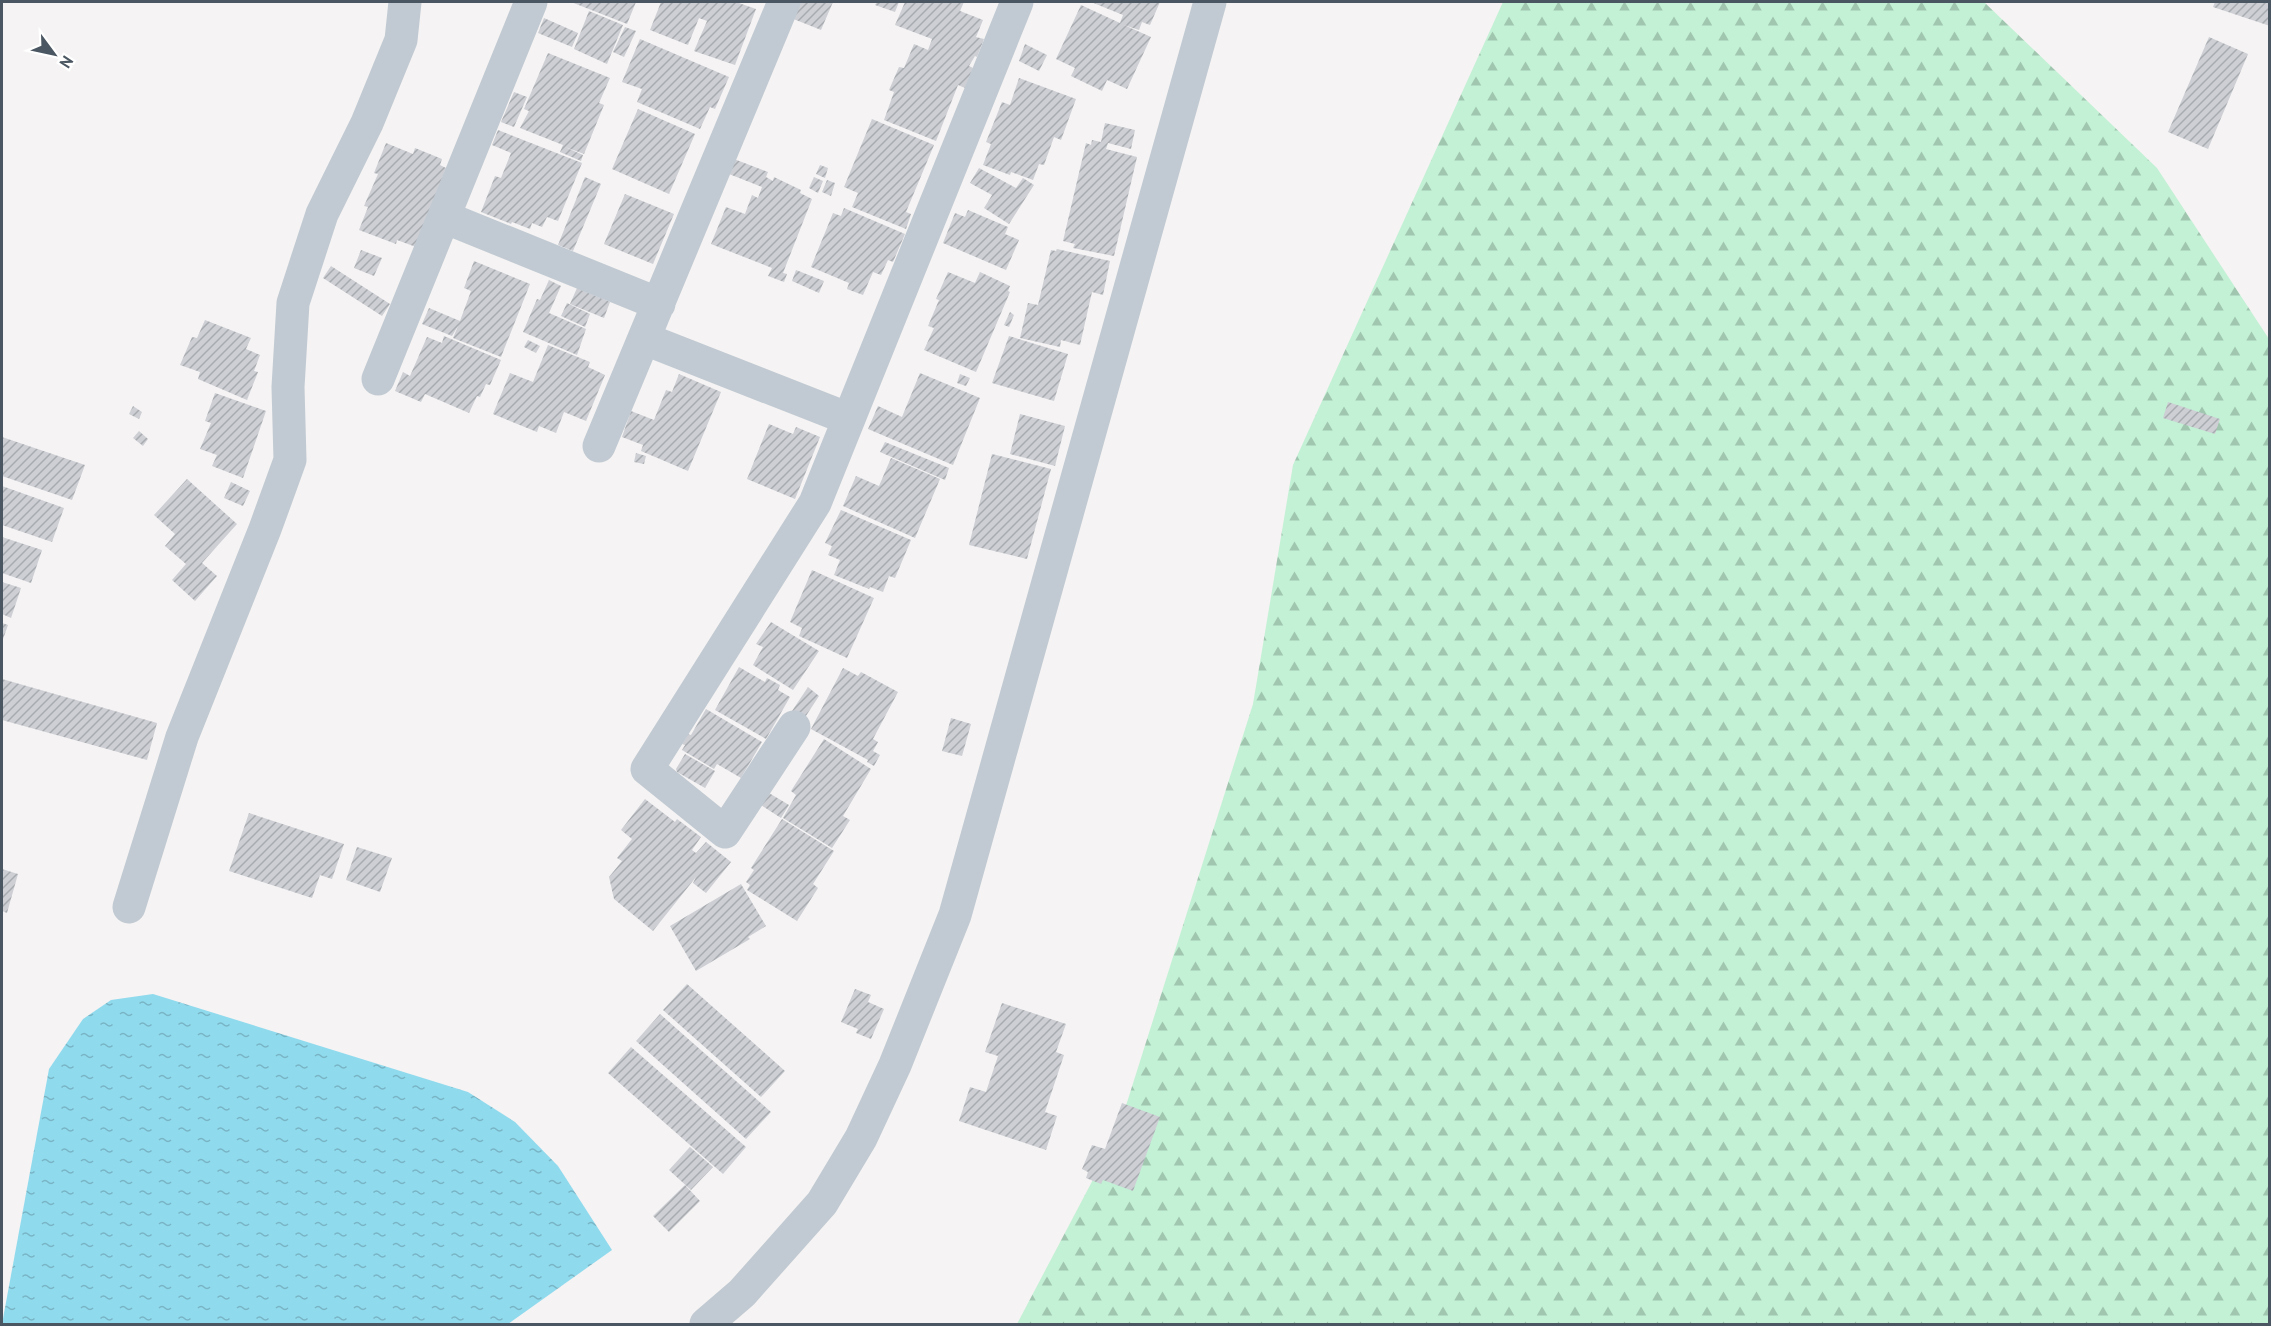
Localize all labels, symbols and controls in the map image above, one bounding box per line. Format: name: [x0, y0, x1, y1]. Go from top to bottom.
north arrow: [24, 24, 84, 84]
text: N: [55, 52, 78, 72]

